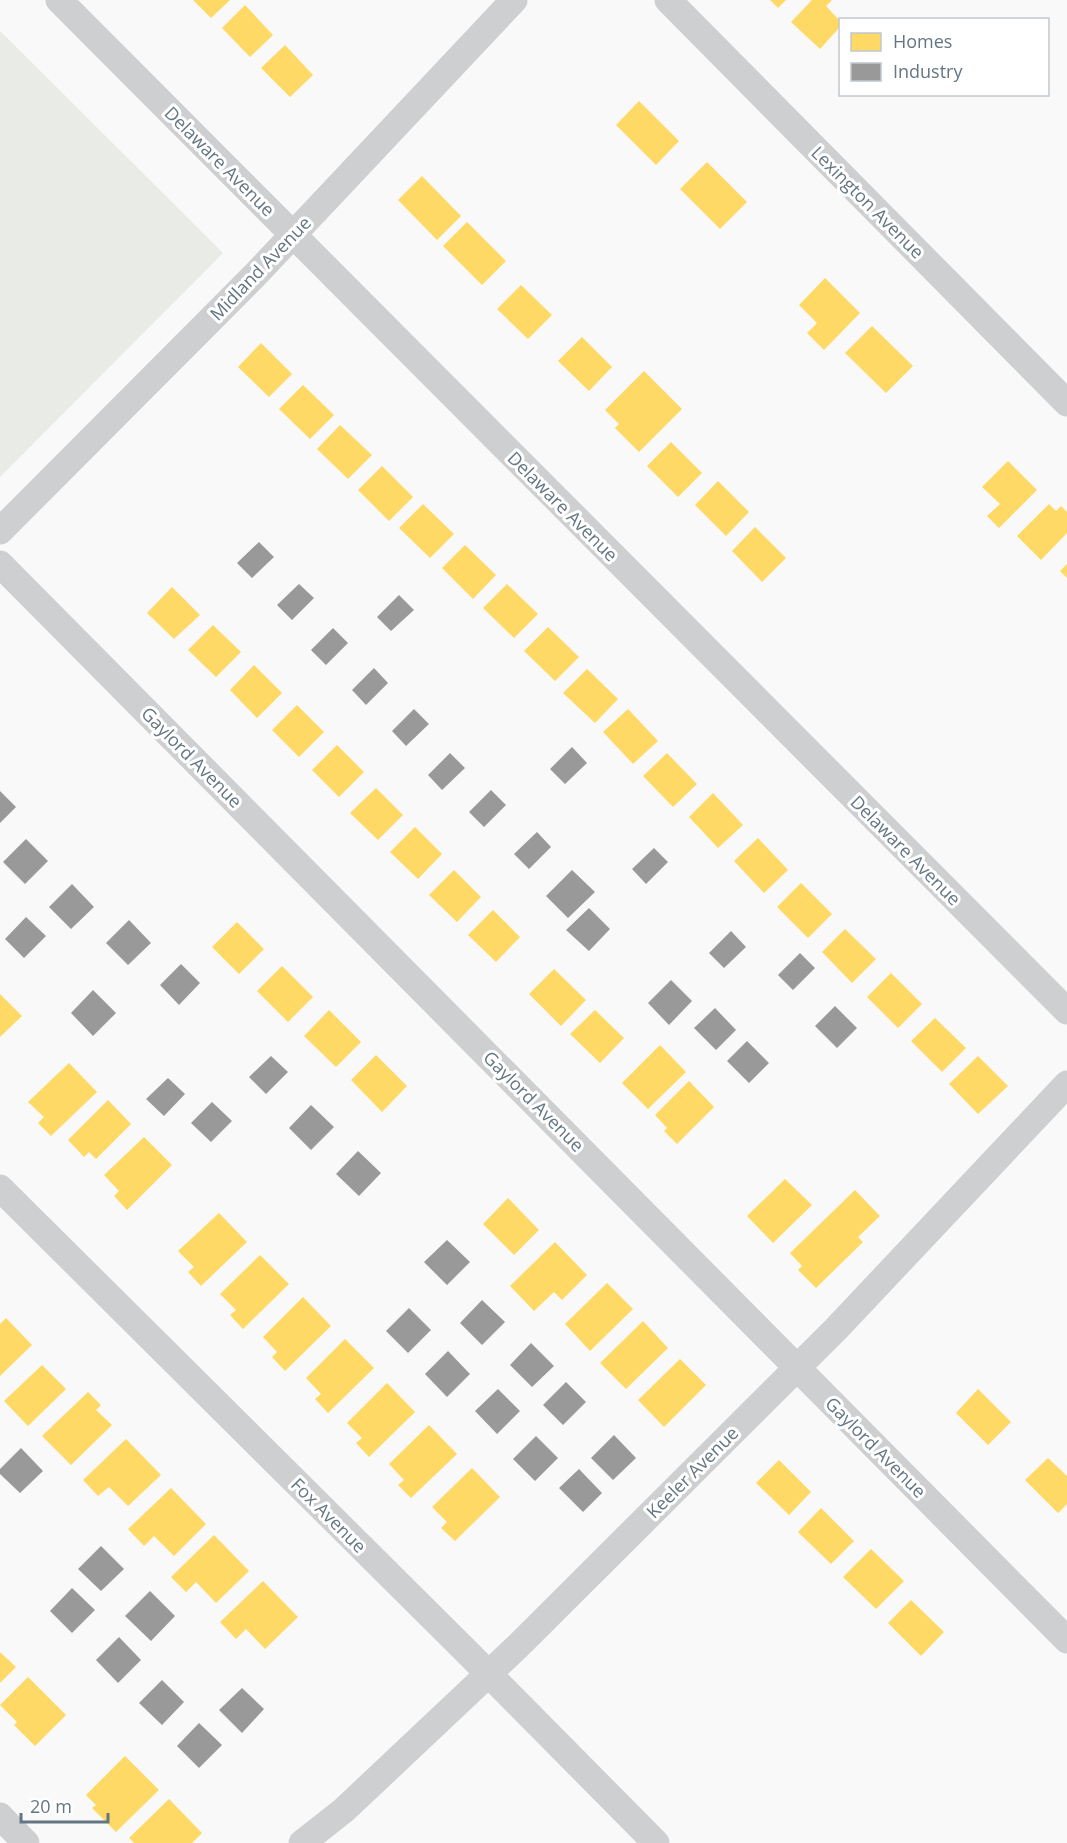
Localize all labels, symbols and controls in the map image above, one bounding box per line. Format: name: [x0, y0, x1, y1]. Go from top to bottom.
legend: [839, 18, 1049, 96]
text: Homes: [893, 29, 952, 53]
text: Industry: [893, 59, 963, 83]
street label: Delaware Avenue: [160, 101, 280, 221]
street label: Lexington Avenue: [807, 141, 929, 263]
street label: Midland Avenue: [204, 211, 316, 325]
street label: Delaware Avenue: [503, 446, 623, 566]
street label: Gaylord Avenue: [136, 701, 248, 813]
street label: Delaware Avenue: [846, 790, 966, 910]
street label: Gaylord Avenue: [478, 1045, 590, 1157]
street label: Gaylord Avenue: [820, 1391, 932, 1503]
street label: Keeler Avenue: [641, 1421, 743, 1523]
street label: Fox Avenue: [286, 1472, 372, 1558]
scale bar: [21, 1786, 108, 1824]
text: 20 m: [30, 1794, 72, 1818]

